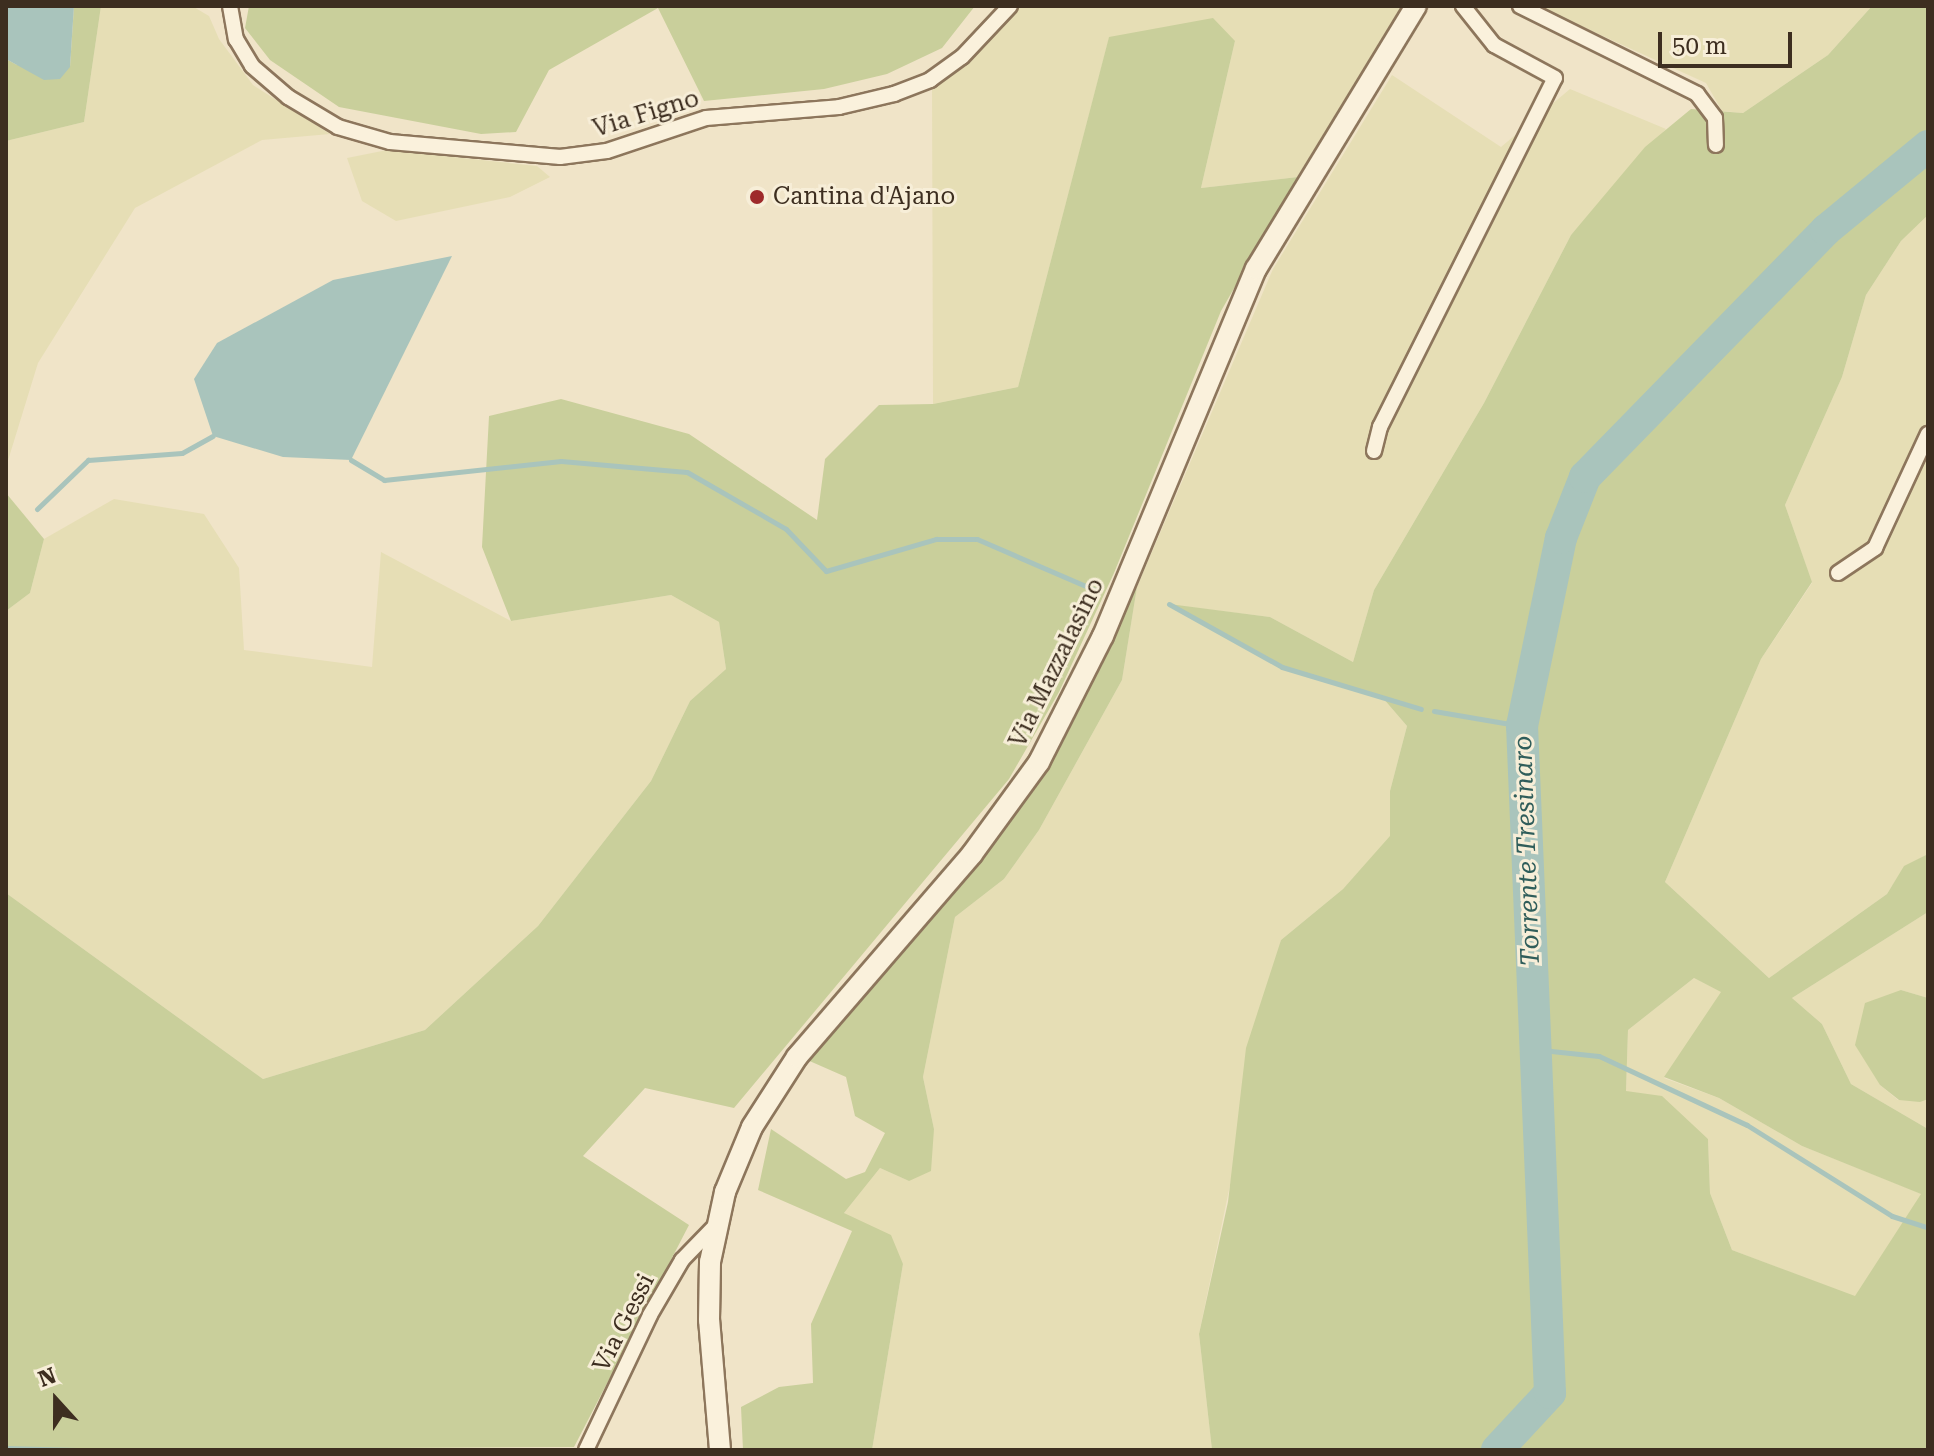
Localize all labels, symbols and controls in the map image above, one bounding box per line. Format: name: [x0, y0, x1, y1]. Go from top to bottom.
scale bar: [1662, 16, 1796, 66]
text: 50 m: [1672, 32, 1727, 60]
street label: Via Figno: [589, 84, 703, 144]
place label: Cantina d'Ajano: [773, 183, 955, 211]
marker: Cantina d'Ajano: [748, 188, 766, 206]
street label: Via Mazzalasino: [1004, 574, 1110, 752]
water label: Torrente Tresinaro: [1507, 735, 1547, 967]
street label: Via Gessi: [587, 1269, 661, 1377]
north arrow: [16, 1360, 96, 1440]
text: N: [35, 1362, 60, 1392]

